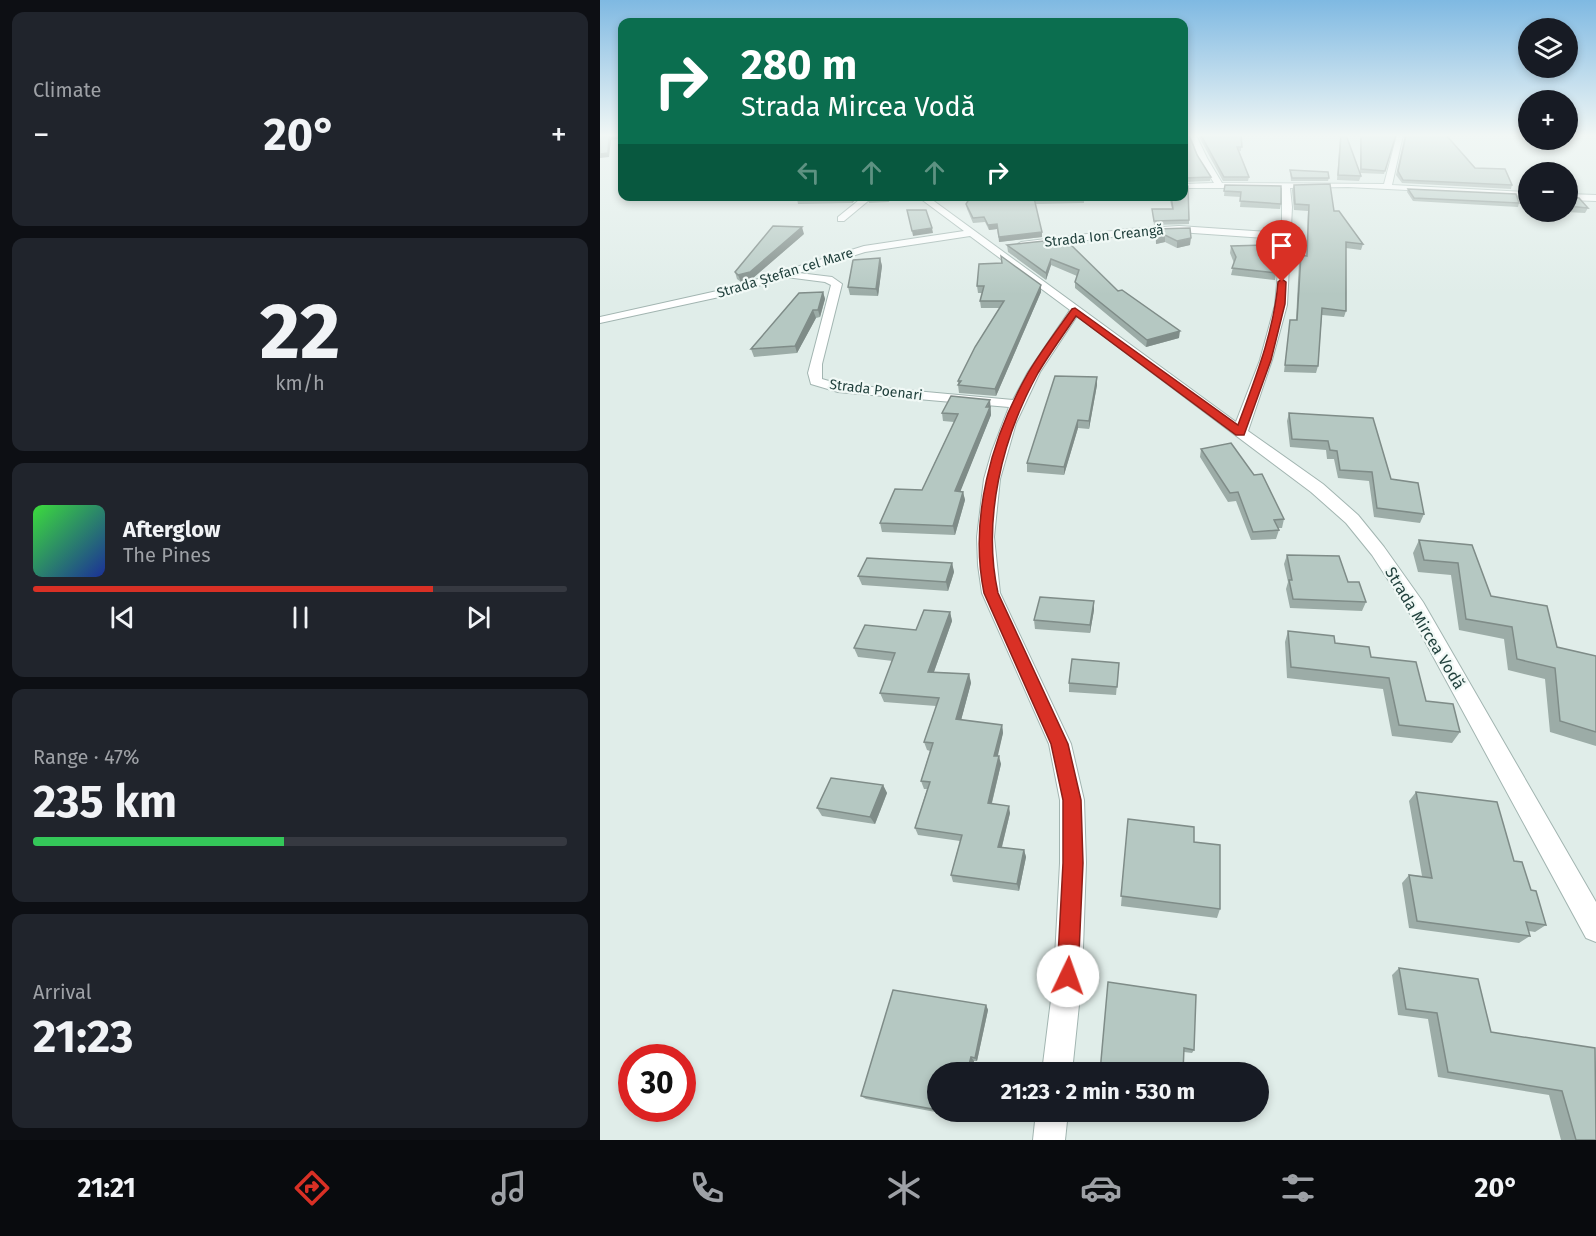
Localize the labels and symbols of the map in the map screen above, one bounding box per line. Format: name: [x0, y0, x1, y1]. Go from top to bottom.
pin: [1256, 220, 1307, 282]
street label: Strada Ion Creangă: [1044, 221, 1164, 251]
street label: Strada Ștefan cel Mare: [715, 244, 856, 303]
street label: Strada Poenari: [829, 376, 923, 404]
street label: Strada Mircea Vodă: [1381, 564, 1469, 692]
position arrow: [1036, 944, 1100, 1008]
speed limit sign: 30: [618, 1044, 696, 1122]

